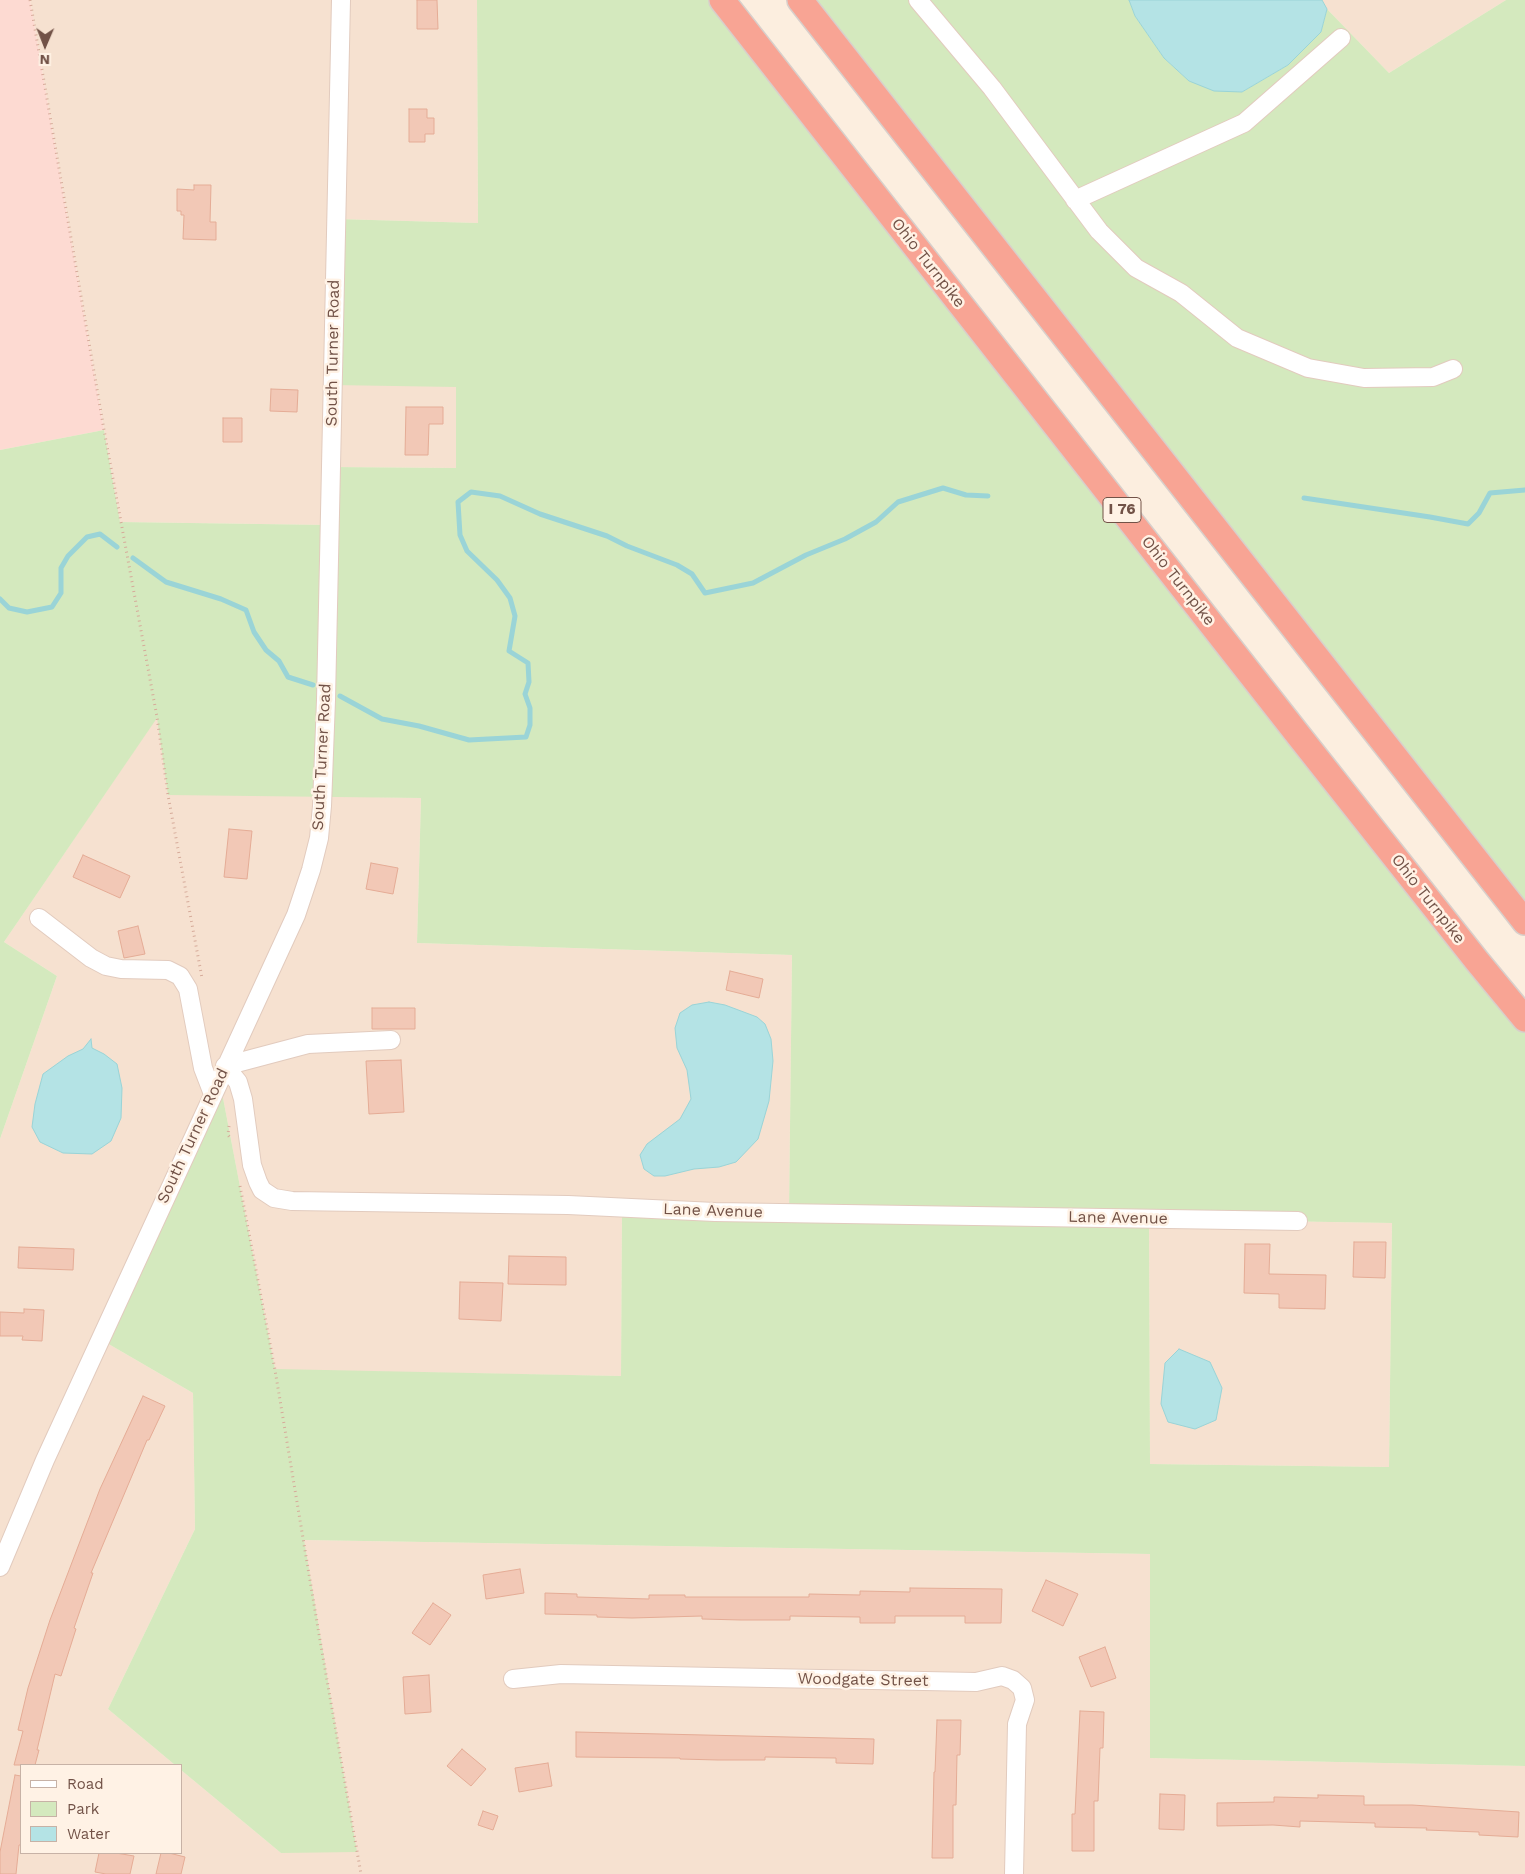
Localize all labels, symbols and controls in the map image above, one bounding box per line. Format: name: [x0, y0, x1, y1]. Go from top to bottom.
north arrow: [20, 20, 70, 70]
text: N: [39, 52, 50, 68]
street label: Ohio Turnpike: [887, 214, 969, 312]
street label: South Turner Road: [322, 279, 344, 427]
road number: I 76: [1103, 498, 1141, 522]
street label: Ohio Turnpike: [1137, 532, 1219, 630]
street label: South Turner Road: [309, 683, 335, 831]
street label: Ohio Turnpike: [1387, 850, 1469, 948]
street label: South Turner Road: [153, 1065, 233, 1207]
street label: Lane Avenue: [663, 1200, 763, 1222]
street label: Lane Avenue: [1068, 1208, 1168, 1228]
street label: Woodgate Street: [797, 1669, 929, 1691]
legend: [20, 1764, 182, 1854]
text: Road: [67, 1775, 104, 1793]
text: Park: [67, 1800, 99, 1818]
text: Water: [67, 1825, 110, 1843]

